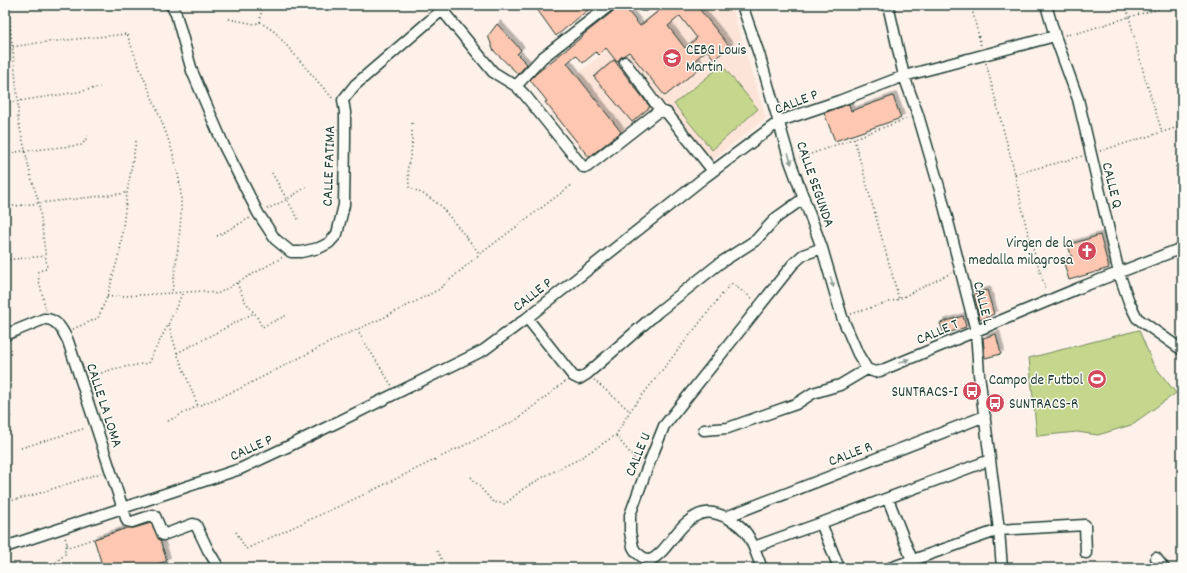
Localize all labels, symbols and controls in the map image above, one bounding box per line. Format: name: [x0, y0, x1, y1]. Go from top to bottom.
place label: CEBG Louis Martin: [686, 40, 747, 79]
school or university icon: CEBG Louis Martin: [661, 47, 683, 69]
street label: CALLE P: [772, 84, 822, 121]
street label: CALLE FATIMA: [318, 125, 342, 207]
street label: CALLE SEGUNDA: [789, 139, 839, 231]
one-way arrow: [787, 153, 793, 165]
street label: CALLE Q: [1095, 160, 1127, 211]
place label: Virgen de la medalla milagrosa: [969, 233, 1074, 272]
church icon: Virgen de la medalla milagrosa: [1076, 240, 1098, 262]
street label: CALLE P: [509, 273, 558, 318]
one-way arrow: [829, 276, 835, 288]
street label: CALLE L: [966, 279, 998, 328]
street label: CALLE T: [913, 314, 962, 352]
one-way arrow: [898, 358, 910, 364]
street label: CALLE LA LOMA: [79, 361, 127, 451]
sports icon: Campo de Futbol: [1086, 368, 1108, 390]
place label: Campo de Futbol: [989, 370, 1083, 392]
bus stop icon: SUNTRACS-I: [961, 380, 983, 402]
place label: SUNTRACS-I: [891, 382, 958, 404]
bus stop icon: SUNTRACS-R: [984, 392, 1006, 414]
place label: SUNTRACS-R: [1009, 394, 1078, 416]
street label: CALLE P: [227, 430, 277, 468]
street label: CALLE U: [620, 430, 658, 480]
street label: CALLE R: [826, 436, 876, 473]

